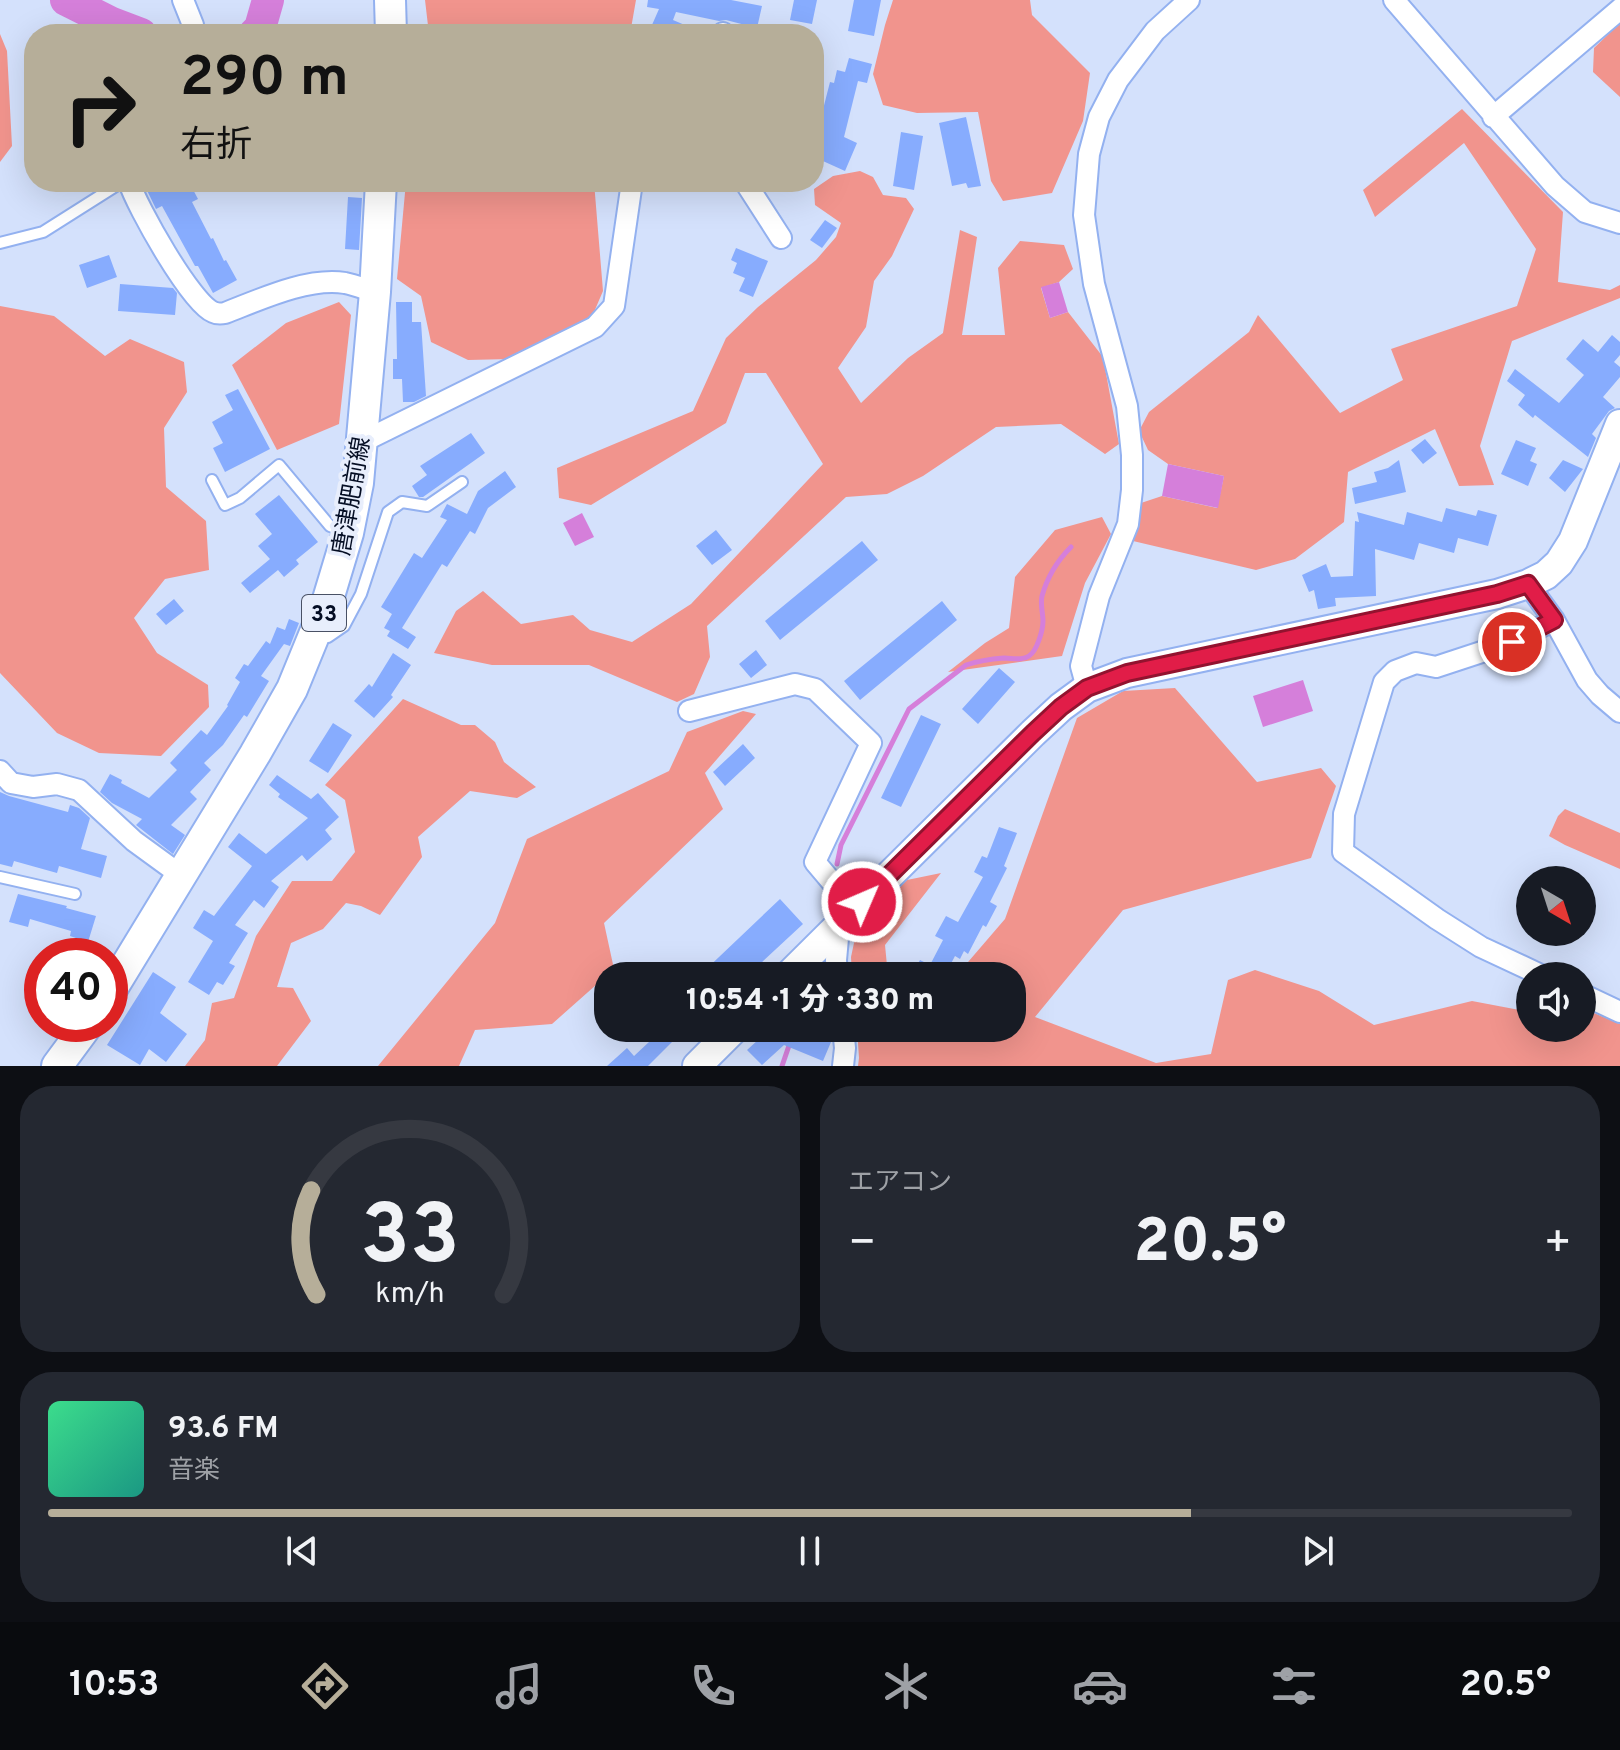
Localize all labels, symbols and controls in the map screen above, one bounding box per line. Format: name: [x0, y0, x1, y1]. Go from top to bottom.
text: 290 m: [180, 45, 349, 115]
icon: right: [48, 56, 152, 160]
text: 右折: [180, 124, 252, 170]
street label: 唐津肥前線: [328, 435, 378, 558]
road number: 33: [302, 595, 346, 631]
pin: [1478, 608, 1546, 676]
icon: arrive: [1490, 620, 1534, 664]
position arrow: [820, 860, 904, 944]
north arrow: [1516, 866, 1596, 946]
map controls: [1516, 866, 1596, 1042]
speed limit sign: 40: [24, 938, 128, 1042]
button: sound: [1516, 962, 1596, 1042]
text: 10:54 · 1 分 · 330 m: [686, 983, 934, 1020]
text: エアコン: [848, 1167, 952, 1200]
text: 33: [360, 1188, 460, 1293]
text: 20.5°: [1134, 1207, 1286, 1283]
text: −: [848, 1217, 876, 1273]
text: +: [1544, 1217, 1572, 1273]
text: km/h: [375, 1277, 445, 1313]
text: 93.6 FM: [168, 1411, 278, 1448]
text: 音楽: [168, 1455, 220, 1488]
icon: previous: [280, 1529, 324, 1573]
icon: pause: [788, 1529, 832, 1573]
icon: next: [1296, 1529, 1340, 1573]
icon: directions: [297, 1658, 353, 1714]
icon: music: [491, 1658, 547, 1714]
icon: phone: [685, 1658, 741, 1714]
icon: climate: [878, 1658, 934, 1714]
icon: car: [1072, 1658, 1128, 1714]
icon: filters: [1266, 1658, 1322, 1714]
text: 10:53: [69, 1663, 159, 1709]
text: 20.5°: [1460, 1663, 1551, 1709]

